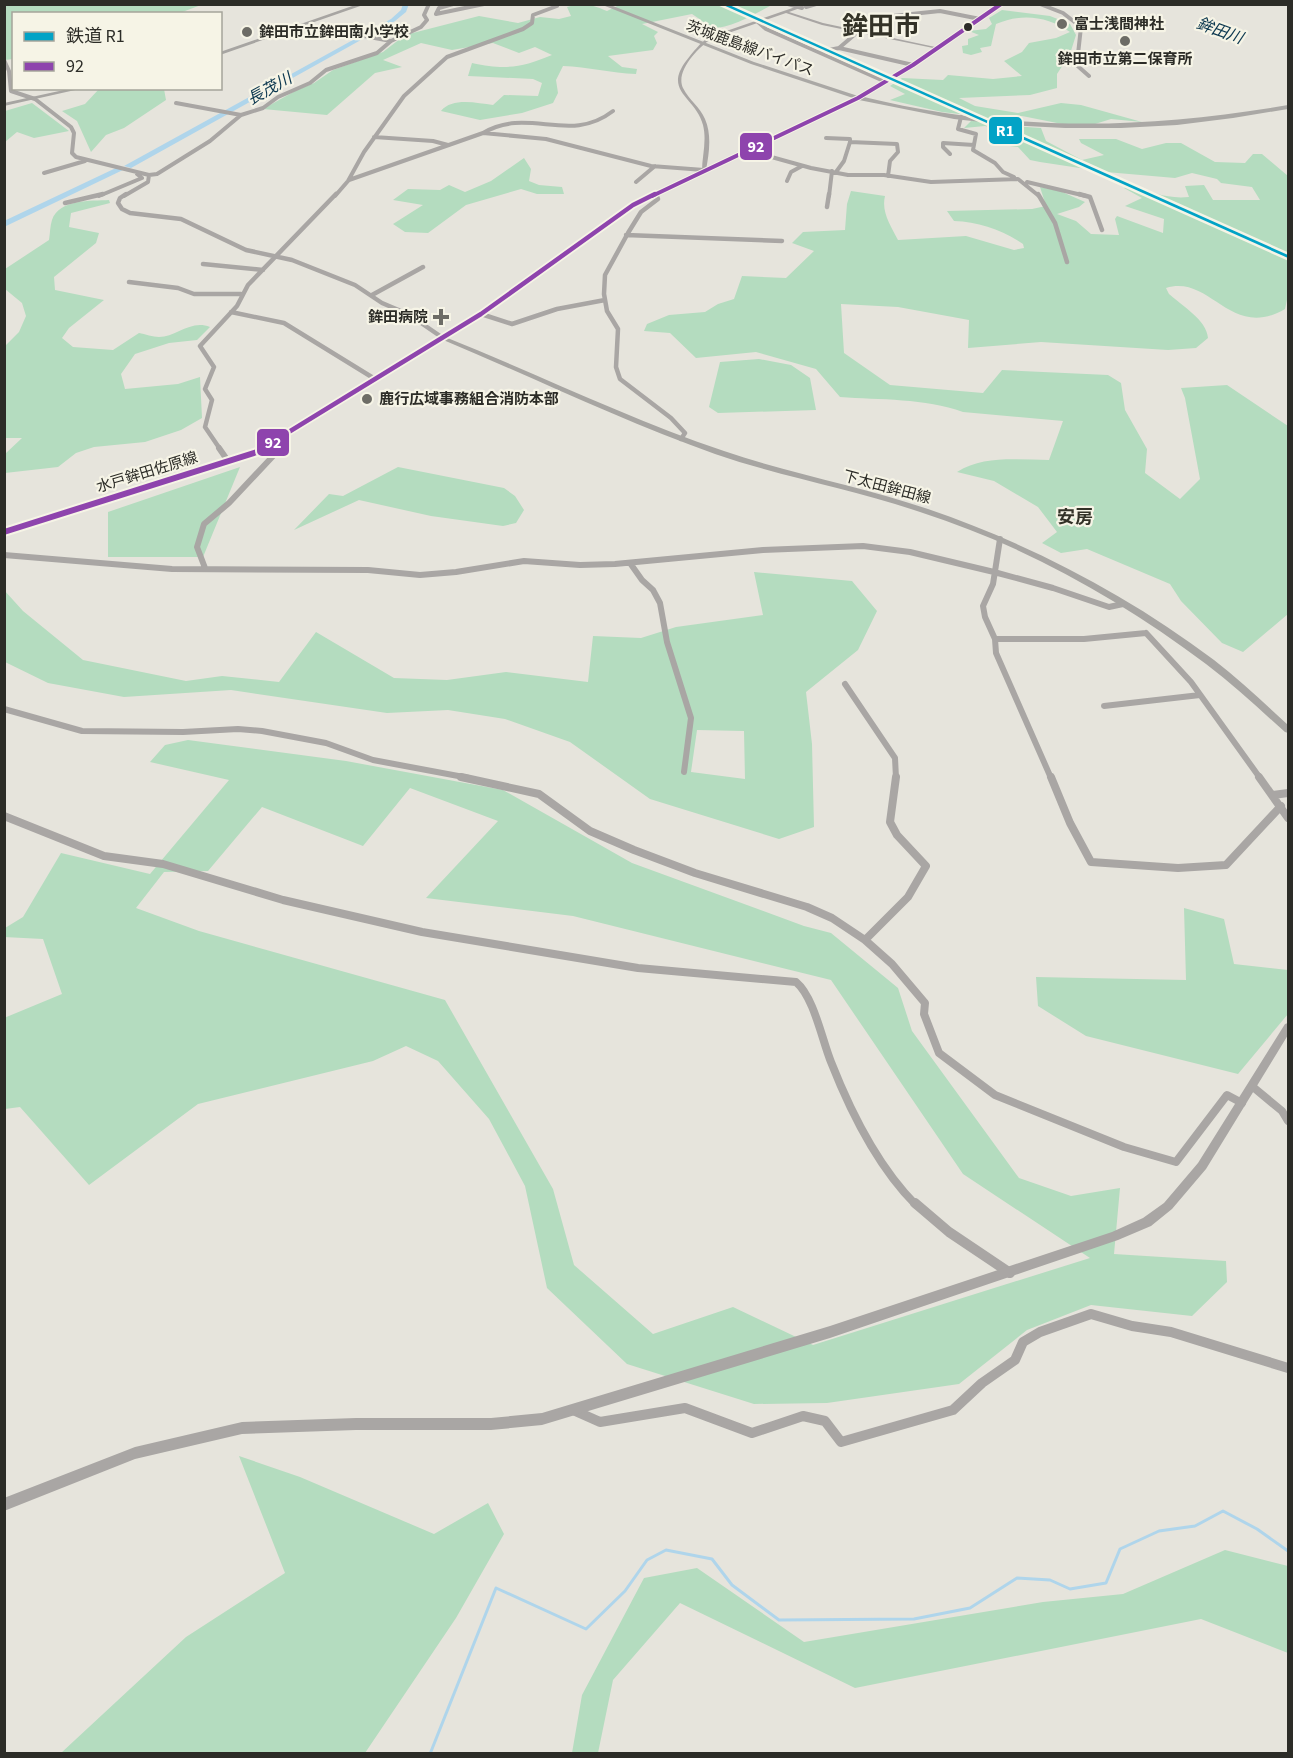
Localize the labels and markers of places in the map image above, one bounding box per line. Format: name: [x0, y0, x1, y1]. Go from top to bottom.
place label: 富士浅間神社: [1074, 14, 1164, 35]
marker: 富士浅間神社: [1055, 17, 1069, 31]
unlabelled marker: [962, 21, 974, 33]
place label: 鉾田市立鉾田南小学校: [259, 22, 409, 43]
marker: 鉾田市立鉾田南小学校: [240, 25, 254, 39]
marker: 鉾田市立第二保育所: [1118, 34, 1132, 48]
place label: 鉾田市立第二保育所: [1057, 49, 1193, 70]
place label: 鉾田病院: [368, 307, 428, 328]
marker: 鉾田病院: [432, 308, 450, 326]
place label: 鹿行広域事務組合消防本部: [379, 389, 559, 410]
marker: 鹿行広域事務組合消防本部: [360, 392, 374, 406]

